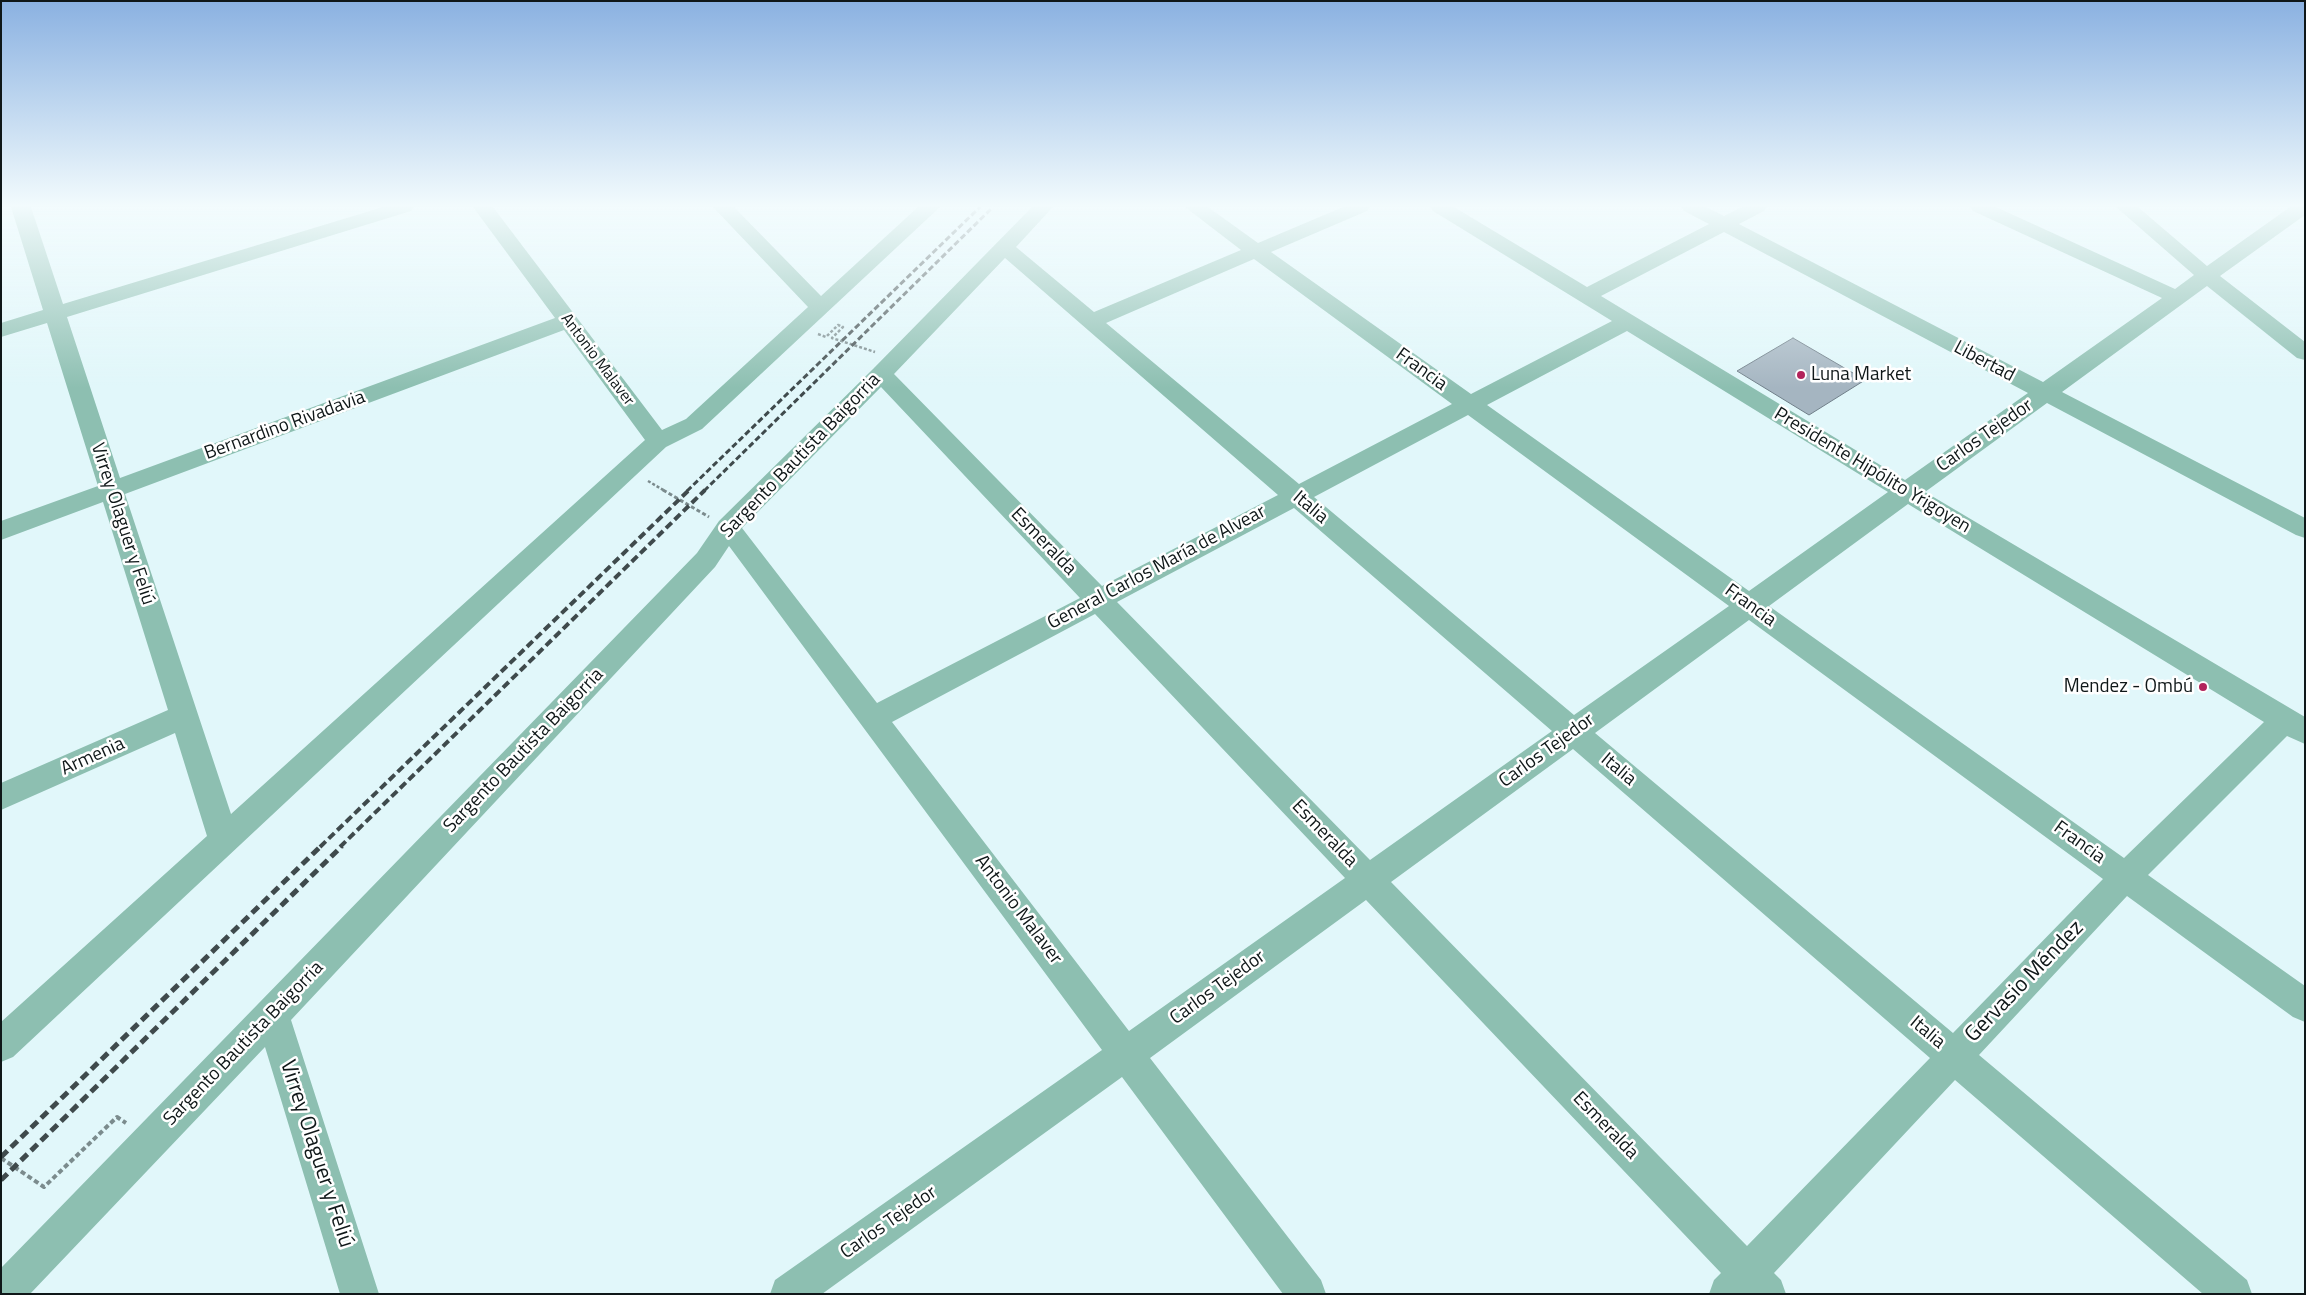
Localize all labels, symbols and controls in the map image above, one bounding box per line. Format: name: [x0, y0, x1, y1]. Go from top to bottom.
street label: Antonio Malaver: [556, 310, 638, 410]
street label: Libertad: [1950, 337, 2018, 387]
street label: Francia: [1391, 344, 1451, 396]
place label: Luna Market: [1811, 364, 1911, 386]
street label: Sargento Bautista Baigorria: [716, 369, 886, 543]
marker: Luna Market: [1795, 369, 1807, 381]
street label: Bernardino Rivadavia: [202, 386, 368, 466]
street label: Carlos Tejedor: [1933, 395, 2037, 477]
street label: Presidente Hipólito Yrigoyen: [1770, 403, 1974, 539]
street label: Virrey Olaguer y Feliú: [85, 440, 159, 608]
street label: Italia: [1288, 487, 1332, 529]
street label: General Carlos María de Alvear: [1044, 501, 1270, 635]
street label: Esmeralda: [1005, 504, 1081, 580]
street label: Francia: [1720, 580, 1780, 632]
street label: Sargento Bautista Baigorria: [439, 664, 609, 838]
place label: Mendez - Ombú: [2064, 676, 2193, 698]
marker: Mendez - Ombú: [2197, 681, 2209, 693]
street label: Carlos Tejedor: [1495, 709, 1599, 793]
street label: Armenia: [58, 733, 128, 781]
street label: Italia: [1596, 749, 1640, 791]
street label: Esmeralda: [1286, 796, 1362, 872]
street label: Francia: [2049, 817, 2109, 869]
street label: Antonio Malaver: [969, 851, 1067, 969]
street label: Gervasio Méndez: [1960, 916, 2090, 1048]
street label: Carlos Tejedor: [1166, 946, 1270, 1030]
street label: Sargento Bautista Baigorria: [159, 957, 329, 1131]
street label: Italia: [1905, 1012, 1949, 1054]
street label: Virrey Olaguer y Feliú: [273, 1057, 359, 1251]
street label: Esmeralda: [1567, 1088, 1643, 1164]
street label: Carlos Tejedor: [837, 1182, 941, 1264]

